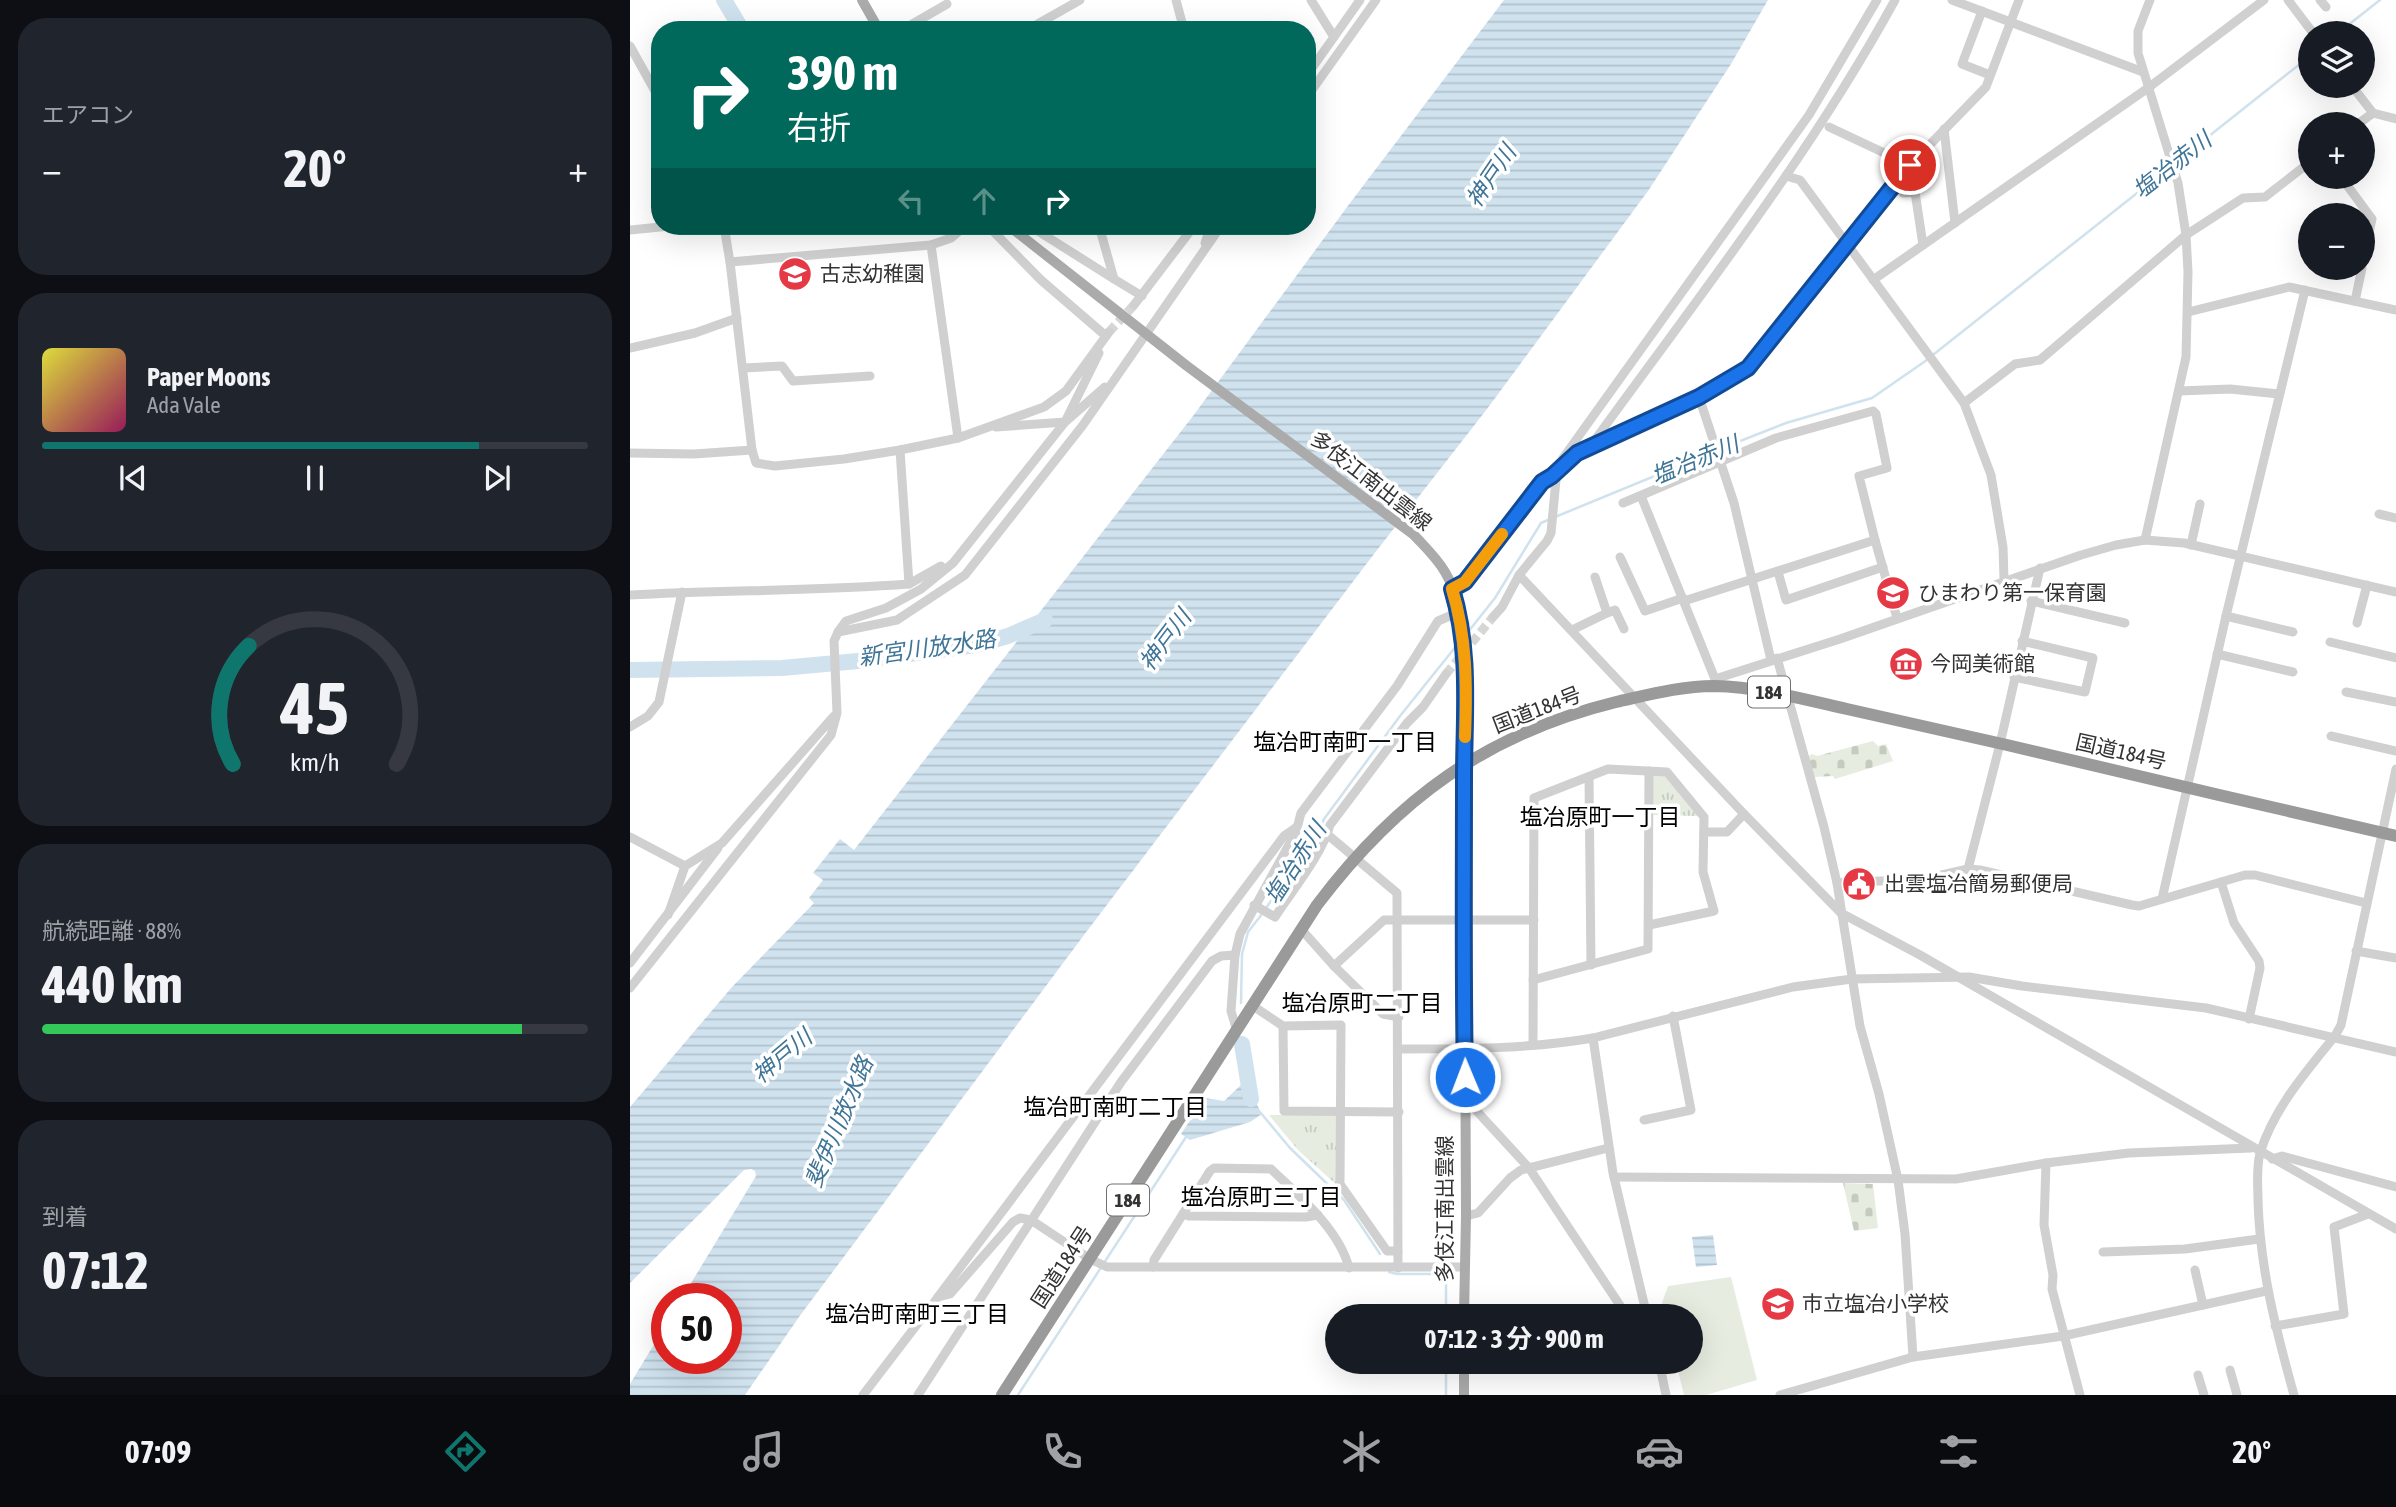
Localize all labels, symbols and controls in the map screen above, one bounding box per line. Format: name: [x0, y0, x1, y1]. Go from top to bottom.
map controls: [2298, 21, 2375, 280]
button: layers: [2298, 21, 2375, 98]
text: 390 m: [787, 44, 898, 100]
icon: right: [672, 49, 763, 140]
text: エアコン: [42, 102, 134, 128]
text: 右折: [787, 109, 851, 146]
button: +: [2298, 112, 2375, 189]
water label: 塩冶赤川: [2128, 125, 2219, 204]
pin: [1880, 135, 1940, 195]
text: 20°: [283, 138, 347, 198]
water label: 神戸川: [1461, 138, 1523, 212]
icon: arrive: [1891, 146, 1929, 184]
text: −: [42, 147, 62, 190]
text: +: [568, 147, 588, 190]
icon: left: [892, 182, 930, 220]
icon: ahead: [965, 182, 1003, 220]
icon: right: [1038, 182, 1076, 220]
button: −: [2298, 203, 2375, 280]
school or university icon: 古志幼稚園: [776, 255, 814, 293]
place label: 古志幼稚園: [820, 261, 925, 285]
text: Paper Moons: [147, 362, 270, 392]
text: Ada Vale: [147, 392, 221, 418]
street label: 多伎江南出雲線: [1306, 426, 1437, 535]
water label: 塩冶赤川: [1647, 430, 1745, 489]
icon: previous: [114, 459, 152, 497]
icon: pause: [296, 459, 334, 497]
icon: next: [478, 459, 516, 497]
school or university icon: ひまわり第一保育園: [1874, 574, 1912, 612]
place label: ひまわり第一保育園: [1918, 580, 2107, 604]
water label: 神戸川: [1134, 602, 1198, 675]
water label: 新宮川放水路: [857, 625, 999, 670]
museum icon: 今岡美術館: [1887, 645, 1925, 683]
place label: 今岡美術館: [1930, 651, 2035, 675]
text: 45: [280, 666, 349, 749]
road number: 184: [1748, 677, 1790, 708]
street label: 国道184号: [1489, 681, 1584, 737]
district label: 塩冶町南町一丁目: [1253, 729, 1437, 755]
street label: 国道184号: [2073, 729, 2169, 773]
text: km/h: [290, 747, 340, 775]
district label: 塩冶原町一丁目: [1520, 804, 1681, 830]
water label: 塩冶赤川: [1259, 815, 1333, 909]
public building icon: 出雲塩冶簡易郵便局: [1840, 865, 1878, 903]
place label: 出雲塩冶簡易郵便局: [1884, 871, 2073, 895]
text: 航続距離 · 88%: [42, 918, 181, 944]
text: 440 km: [42, 954, 183, 1014]
district label: 塩冶原町二丁目: [1282, 990, 1443, 1016]
water label: 神戸川: [747, 1022, 819, 1088]
position arrow: [1428, 1040, 1502, 1114]
water label: 斐伊川放水路: [800, 1052, 879, 1191]
district label: 塩冶町南町二丁目: [1023, 1094, 1207, 1120]
street label: 多伎江南出雲線: [1432, 1136, 1456, 1283]
road number: 184: [1107, 1184, 1149, 1216]
district label: 塩冶原町三丁目: [1181, 1184, 1342, 1210]
text: 到着: [42, 1204, 88, 1230]
street label: 国道184号: [1026, 1221, 1096, 1312]
text: 07:12: [42, 1240, 149, 1300]
speed limit sign: 50: [651, 1283, 742, 1374]
school or university icon: 市立塩冶小学校: [1759, 1285, 1797, 1323]
place label: 市立塩冶小学校: [1802, 1291, 1949, 1315]
district label: 塩冶町南町三丁目: [825, 1301, 1009, 1327]
text: 07:12 · 3 分 · 900 m: [1424, 1324, 1604, 1354]
icon: directions: [441, 1427, 490, 1476]
icon: music: [739, 1427, 788, 1476]
icon: phone: [1038, 1427, 1087, 1476]
icon: climate: [1337, 1427, 1386, 1476]
icon: car: [1635, 1427, 1684, 1476]
icon: filters: [1934, 1427, 1983, 1476]
text: 07:09: [125, 1433, 191, 1470]
text: 20°: [2232, 1433, 2271, 1470]

